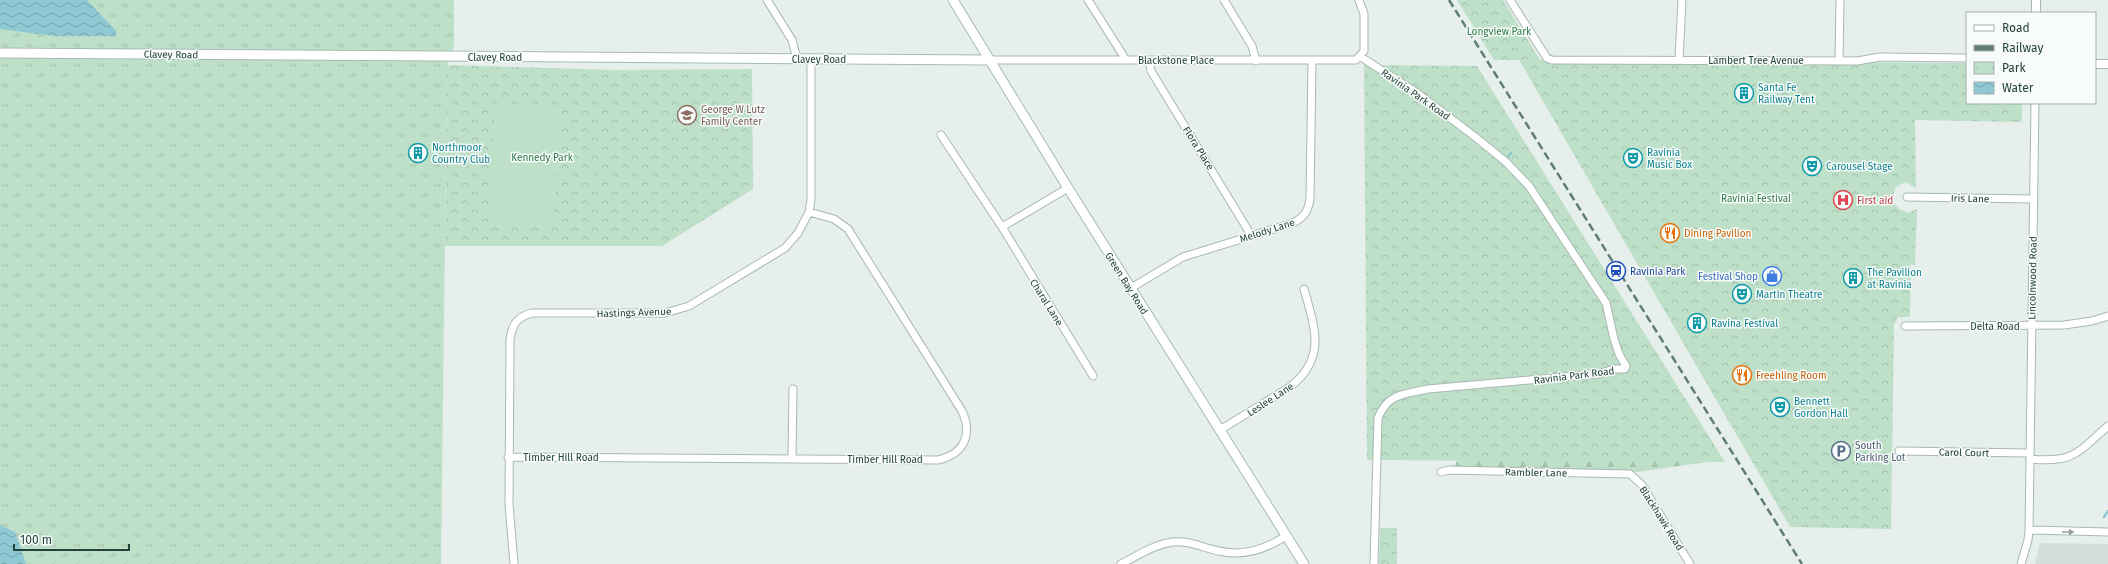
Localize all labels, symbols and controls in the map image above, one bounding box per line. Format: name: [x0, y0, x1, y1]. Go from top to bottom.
legend: [1966, 12, 2096, 104]
text: Road: [2002, 21, 2030, 35]
park label: Longview Park: [1467, 26, 1532, 38]
text: Railway: [2002, 41, 2043, 55]
street label: Clavey Road: [144, 49, 198, 61]
street label: Clavey Road: [468, 52, 522, 64]
street label: Clavey Road: [792, 54, 846, 66]
street label: Blackstone Place: [1138, 55, 1214, 67]
street label: Lambert Tree Avenue: [1708, 55, 1804, 67]
text: Park: [2002, 61, 2026, 75]
street label: Ravinia Park Road: [1379, 67, 1452, 123]
text: Water: [2002, 81, 2034, 95]
building icon: Santa Fe Railway Tent: [1733, 82, 1755, 104]
place label: Santa Fe Railway Tent: [1758, 82, 1815, 106]
school or university icon: George W Lutz Family Center: [676, 104, 698, 126]
place label: George W Lutz Family Center: [701, 104, 766, 128]
street label: Flora Place: [1180, 124, 1216, 173]
building icon: Northmoor Country Club: [407, 142, 429, 164]
place label: Northmoor Country Club: [432, 142, 490, 166]
theatre icon: Ravinia Music Box: [1622, 147, 1644, 169]
place label: Ravinia Music Box: [1647, 147, 1692, 171]
park label: Kennedy Park: [511, 152, 574, 164]
theatre icon: Carousel Stage: [1801, 155, 1823, 177]
place label: Carousel Stage: [1826, 161, 1893, 173]
hospital icon: First aid: [1832, 189, 1854, 211]
park label: Ravinia Festival: [1721, 193, 1791, 205]
street label: Iris Lane: [1951, 193, 1989, 205]
place label: First aid: [1857, 195, 1893, 207]
street label: Melody Lane: [1238, 216, 1296, 245]
restaurant icon: Dining Pavilion: [1659, 222, 1681, 244]
place label: Dining Pavilion: [1684, 228, 1751, 240]
street label: Lincolnwood Road: [2026, 236, 2040, 320]
street label: Green Bay Road: [1102, 250, 1150, 317]
station icon: Ravinia Park: [1605, 260, 1627, 282]
shop icon: Festival Shop: [1761, 265, 1783, 287]
place label: Ravinia Park: [1630, 266, 1686, 278]
building icon: The Pavilion at Ravinia: [1842, 267, 1864, 289]
place label: The Pavilion at Ravinia: [1867, 267, 1922, 291]
place label: Festival Shop: [1698, 271, 1758, 283]
street label: Charal Lane: [1027, 277, 1065, 328]
theatre icon: Martin Theatre: [1731, 283, 1753, 305]
place label: Martin Theatre: [1756, 289, 1822, 301]
street label: Hastings Avenue: [596, 306, 672, 320]
building icon: Ravina Festival: [1686, 312, 1708, 334]
place label: Ravina Festival: [1711, 318, 1778, 330]
street label: Delta Road: [1970, 321, 2020, 333]
restaurant icon: Freehling Room: [1731, 364, 1753, 386]
street label: Ravinia Park Road: [1533, 365, 1615, 387]
place label: Freehling Room: [1756, 370, 1827, 382]
street label: Leslee Lane: [1245, 380, 1296, 419]
theatre icon: Bennett Gordon Hall: [1769, 396, 1791, 418]
place label: Bennett Gordon Hall: [1794, 396, 1848, 420]
parking icon: South Parking Lot: [1830, 440, 1852, 462]
place label: South Parking Lot: [1855, 440, 1906, 464]
street label: Carol Court: [1939, 447, 1990, 459]
street label: Timber Hill Road: [523, 452, 599, 464]
street label: Timber Hill Road: [847, 454, 923, 466]
street label: Rambler Lane: [1505, 466, 1567, 480]
street label: Blackhawk Road: [1637, 484, 1686, 553]
scale bar: [14, 526, 129, 552]
one-way arrow: [2062, 529, 2075, 535]
text: 100 m: [20, 533, 52, 547]

